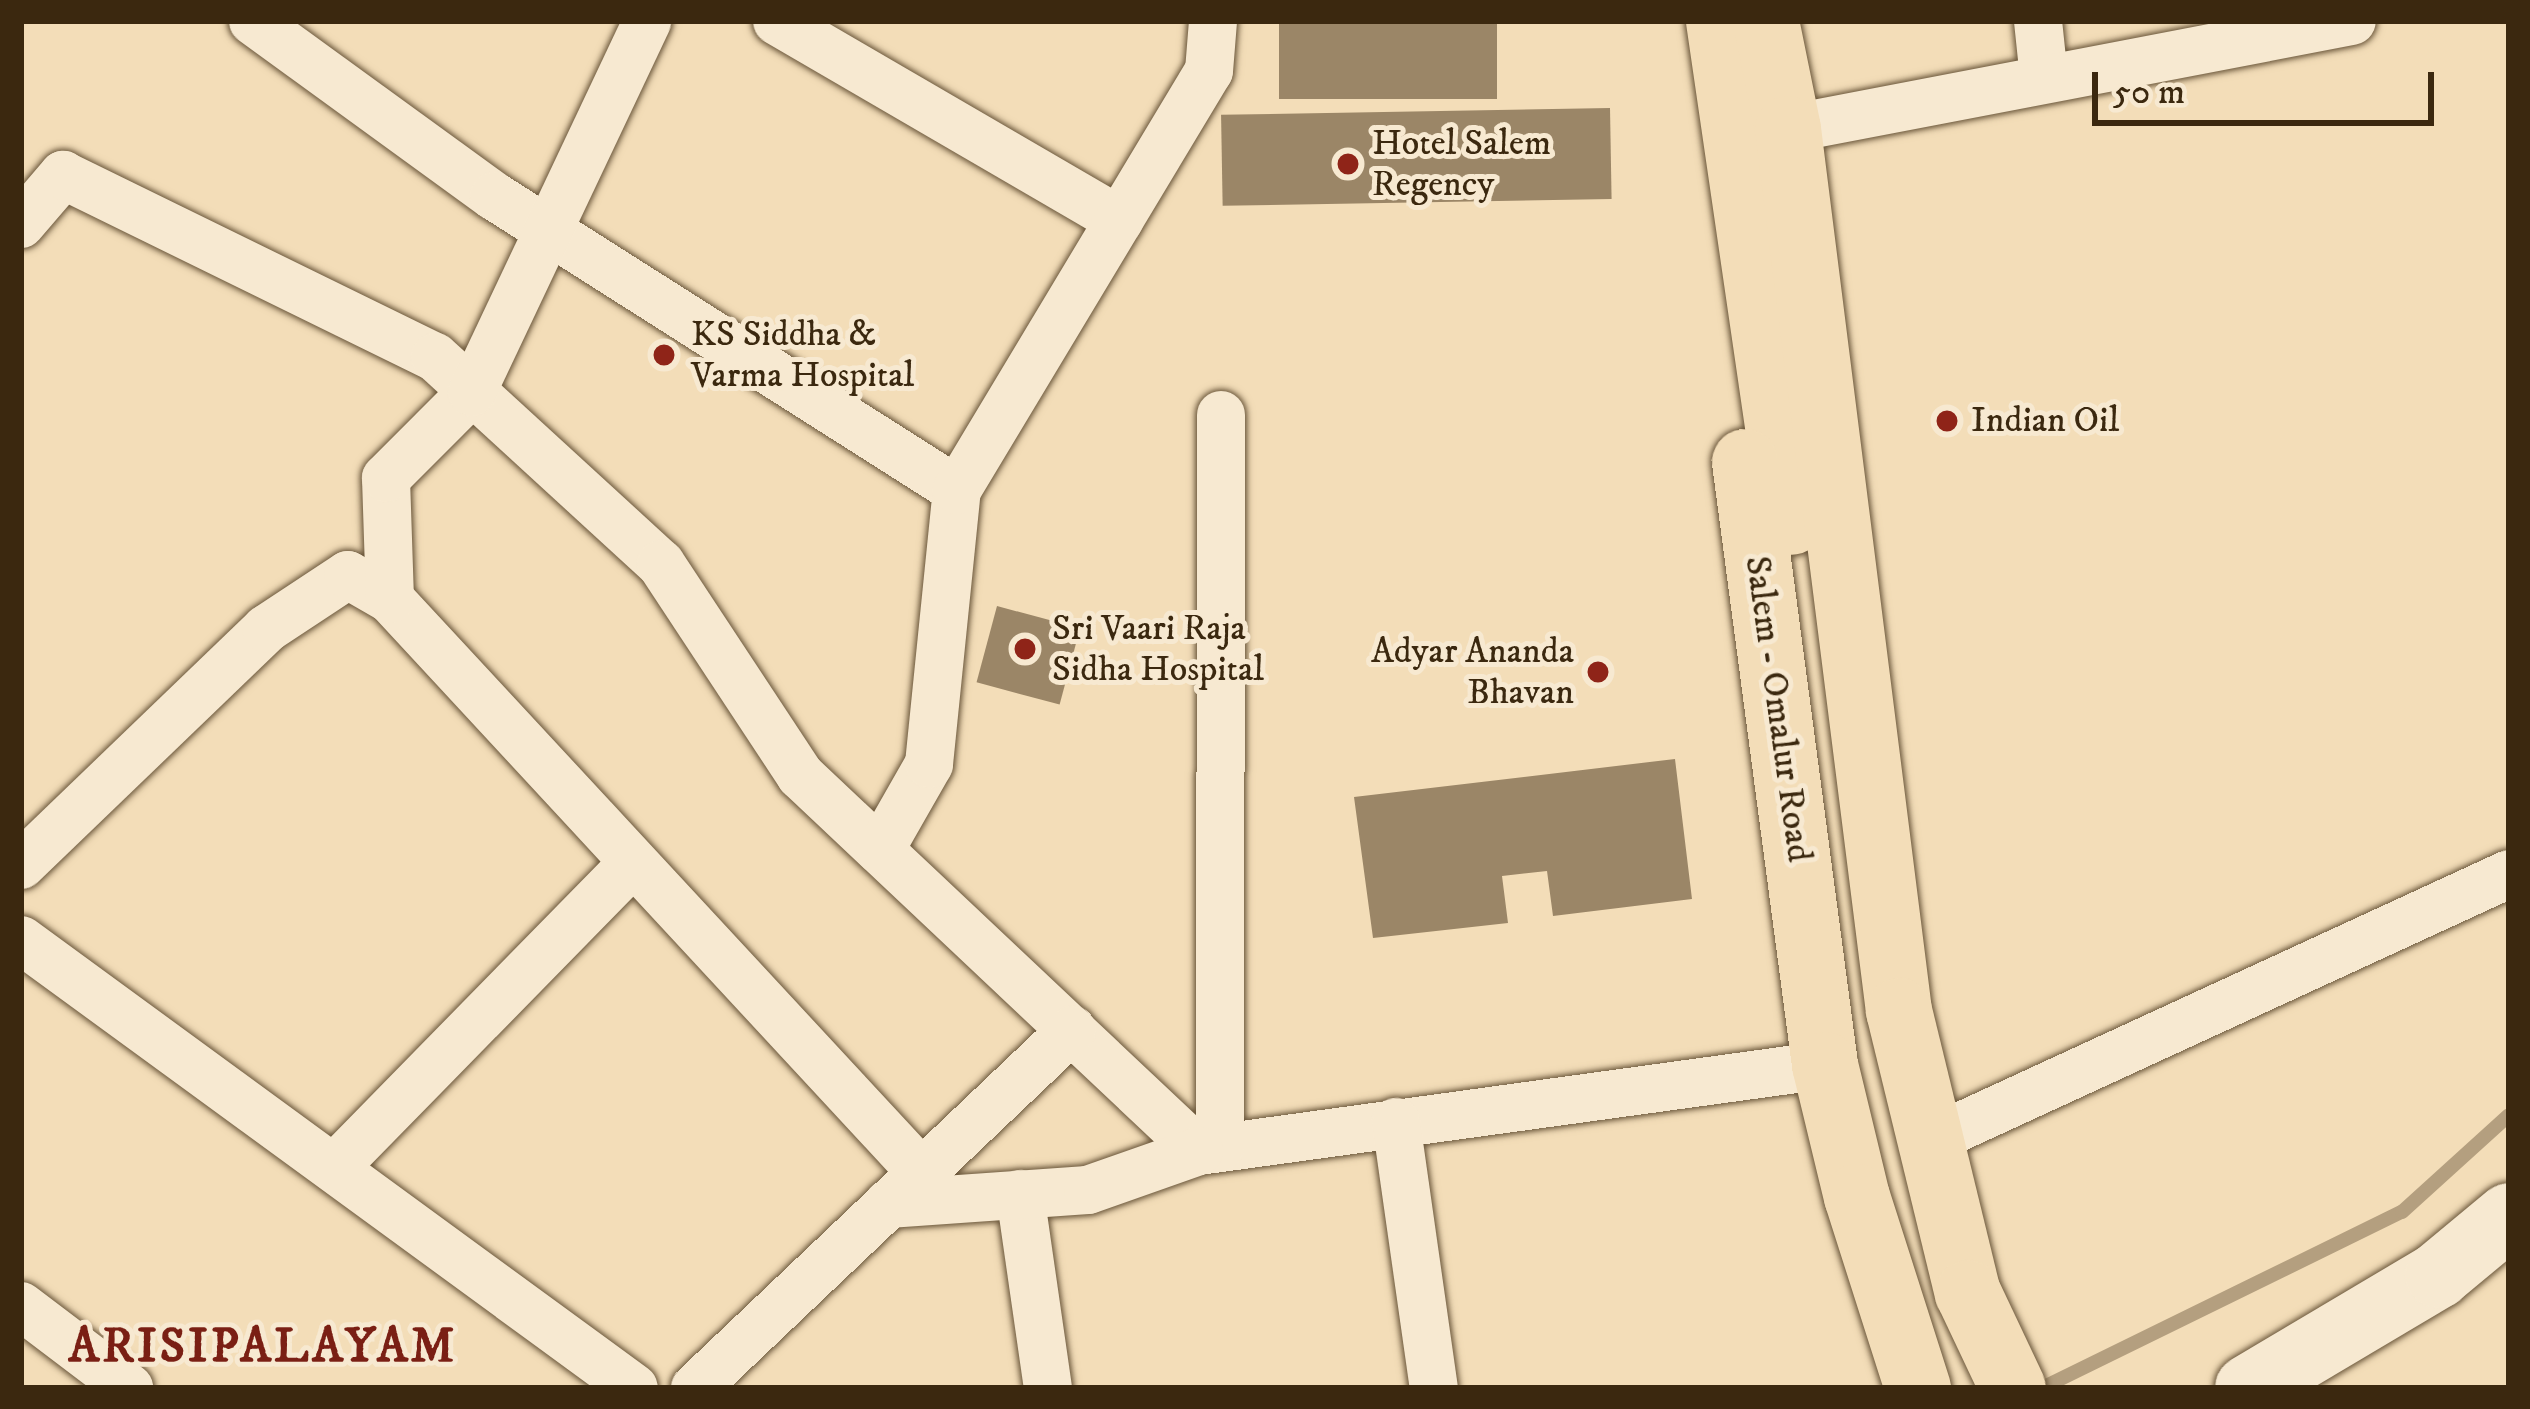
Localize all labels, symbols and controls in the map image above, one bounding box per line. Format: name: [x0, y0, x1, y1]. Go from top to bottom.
scale bar: [2098, 48, 2440, 122]
text: 50 m: [2113, 70, 2185, 115]
place label: Hotel Salem Regency: [1372, 121, 1551, 206]
marker: Hotel Salem Regency: [1335, 151, 1361, 177]
place label: KS Siddha & Varma Hospital: [691, 312, 914, 397]
marker: KS Siddha & Varma Hospital: [648, 339, 680, 371]
place label: Indian Oil: [1971, 399, 2119, 443]
marker: Indian Oil: [1934, 408, 1960, 434]
street label: Salem - Omalur Road: [1735, 553, 1821, 865]
place label: Sri Vaari Raja Sidha Hospital: [1052, 606, 1264, 691]
place label: Adyar Ananda Bhavan: [1371, 629, 1574, 714]
marker: Sri Vaari Raja Sidha Hospital: [1009, 633, 1041, 665]
marker: Adyar Ananda Bhavan: [1585, 659, 1611, 685]
district label: ARISIPALAYAM: [69, 1319, 457, 1377]

